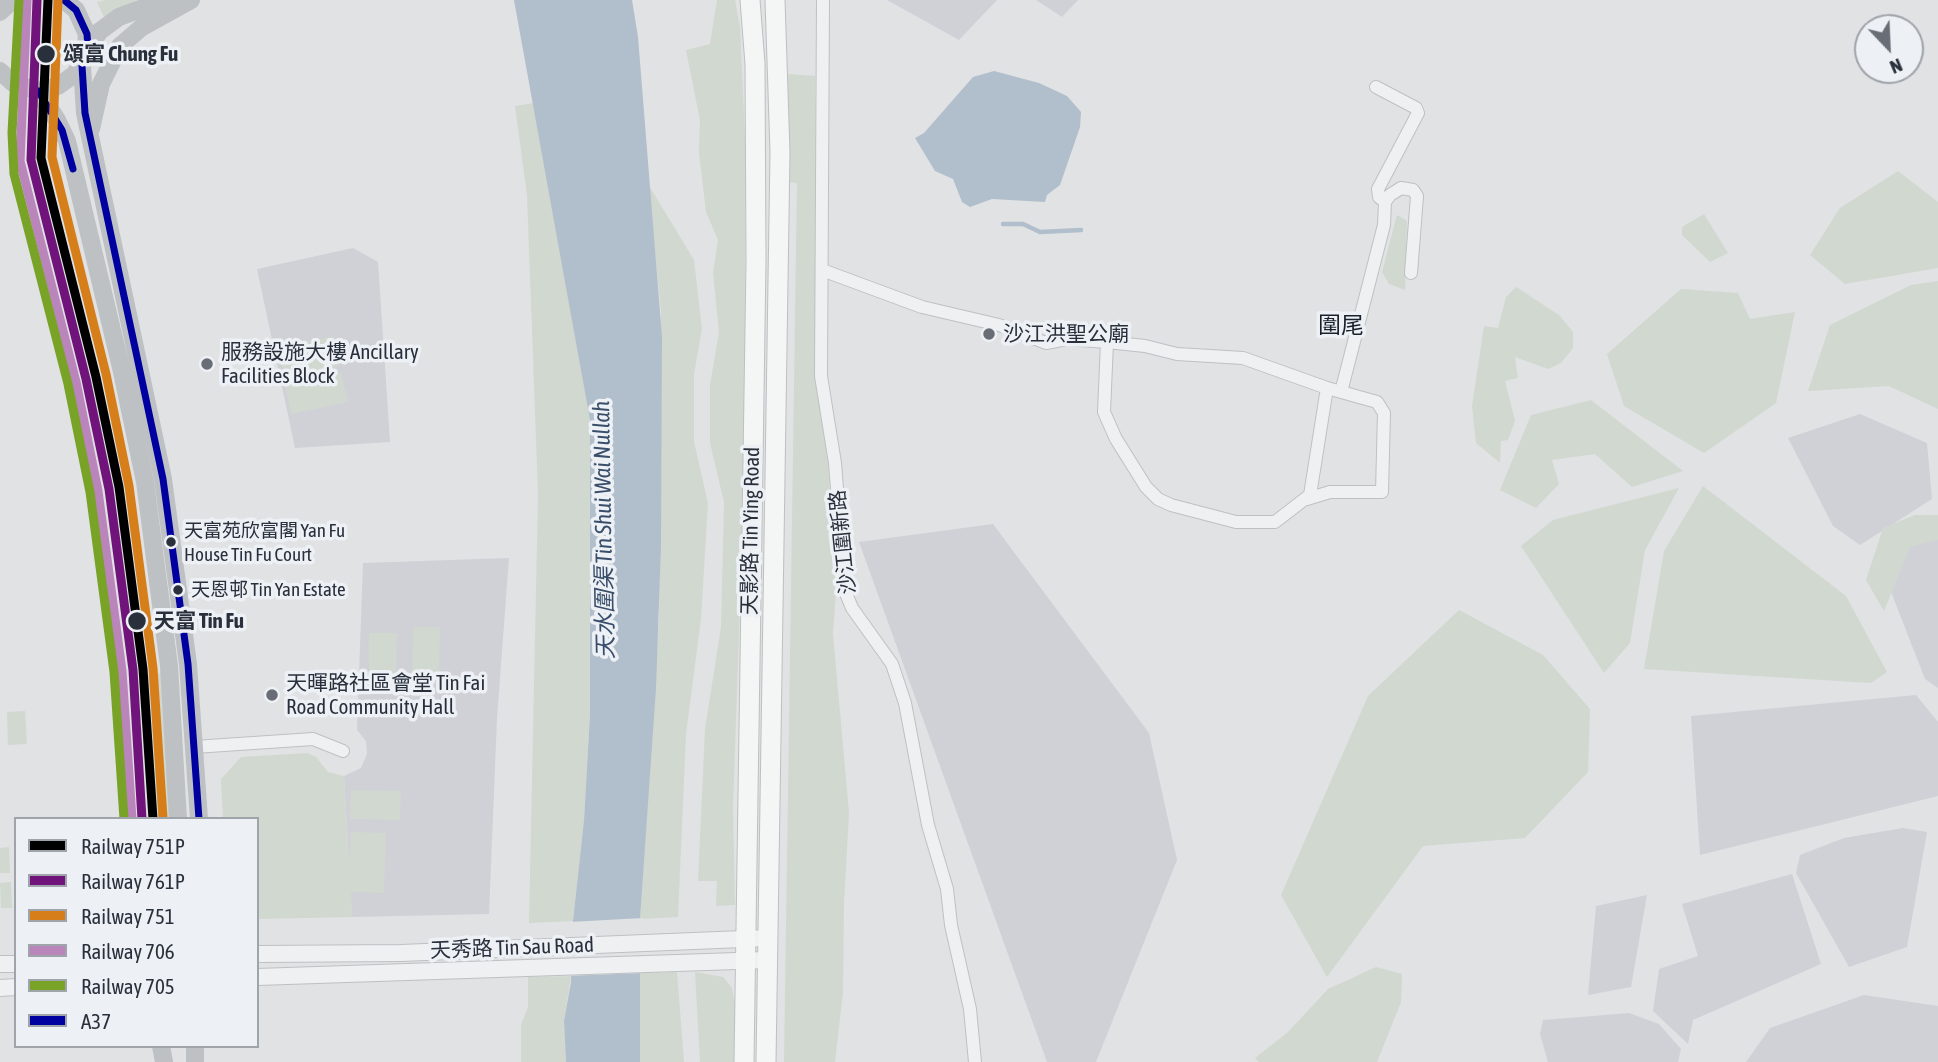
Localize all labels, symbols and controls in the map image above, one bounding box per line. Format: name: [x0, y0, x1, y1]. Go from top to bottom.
north arrow: [1854, 14, 1924, 84]
place label: 頌富 Chung Fu: [63, 41, 178, 67]
marker: 頌富 Chung Fu: [35, 43, 57, 65]
text: N: [1887, 54, 1906, 79]
district label: 圍尾: [1318, 312, 1364, 340]
place label: 沙江洪聖公廟: [1003, 321, 1129, 347]
marker: 沙江洪聖公廟: [981, 326, 997, 342]
place label: 服務設施大樓 Ancillary Facilities Block: [221, 339, 419, 389]
marker: 服務設施大樓 Ancillary Facilities Block: [199, 356, 215, 372]
water label: 天水圍渠 Tin Shui Wai Nullah: [588, 401, 620, 659]
street label: 天影路 Tin Ying Road: [737, 447, 765, 615]
street label: 沙江圍新路: [825, 488, 861, 596]
place label: 天富苑欣富閣 Yan Fu House Tin Fu Court: [184, 520, 345, 564]
marker: 天富苑欣富閣 Yan Fu House Tin Fu Court: [164, 535, 178, 549]
place label: 天恩邨 Tin Yan Estate: [191, 579, 346, 601]
marker: 天恩邨 Tin Yan Estate: [171, 583, 185, 597]
place label: 天富 Tin Fu: [154, 608, 244, 634]
marker: 天富 Tin Fu: [126, 610, 148, 632]
place label: 天暉路社區會堂 Tin Fai Road Community Hall: [286, 670, 485, 720]
marker: 天暉路社區會堂 Tin Fai Road Community Hall: [264, 687, 280, 703]
legend: [14, 817, 259, 1048]
text: Railway 751P: [81, 834, 185, 858]
text: Railway 761P: [81, 869, 185, 893]
text: Railway 751: [81, 904, 175, 928]
street label: 天秀路 Tin Sau Road: [429, 933, 595, 963]
text: Railway 706: [81, 939, 175, 963]
text: Railway 705: [81, 974, 175, 998]
text: A37: [81, 1009, 111, 1033]

